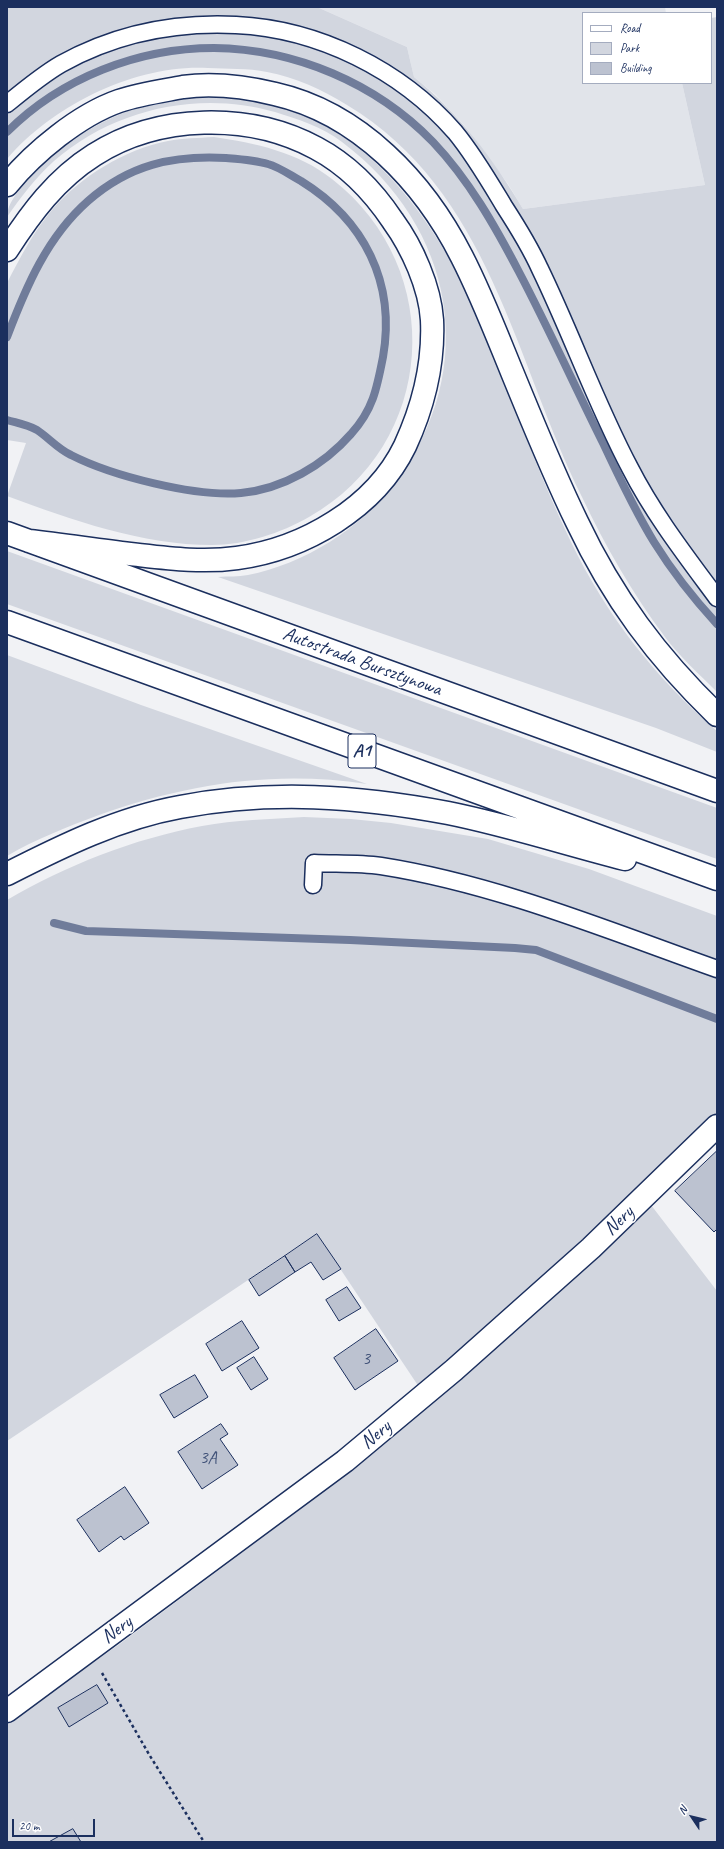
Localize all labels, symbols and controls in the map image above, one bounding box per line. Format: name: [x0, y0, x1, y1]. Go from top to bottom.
legend: [582, 12, 712, 84]
text: Road: [620, 20, 640, 36]
text: Park: [620, 40, 639, 56]
text: Building: [620, 60, 652, 76]
street label: Autostrada Bursztynowa: [279, 622, 445, 702]
road number: A1: [348, 734, 376, 768]
street label: Nery: [599, 1201, 639, 1241]
house number: 3: [362, 1348, 370, 1370]
street label: Nery: [356, 1415, 396, 1455]
house number: 3A: [199, 1447, 217, 1469]
street label: Nery: [97, 1611, 137, 1649]
north arrow: [672, 1797, 712, 1837]
text: N: [674, 1803, 690, 1817]
scale bar: [14, 1811, 97, 1837]
text: 20 m: [19, 1818, 39, 1834]

